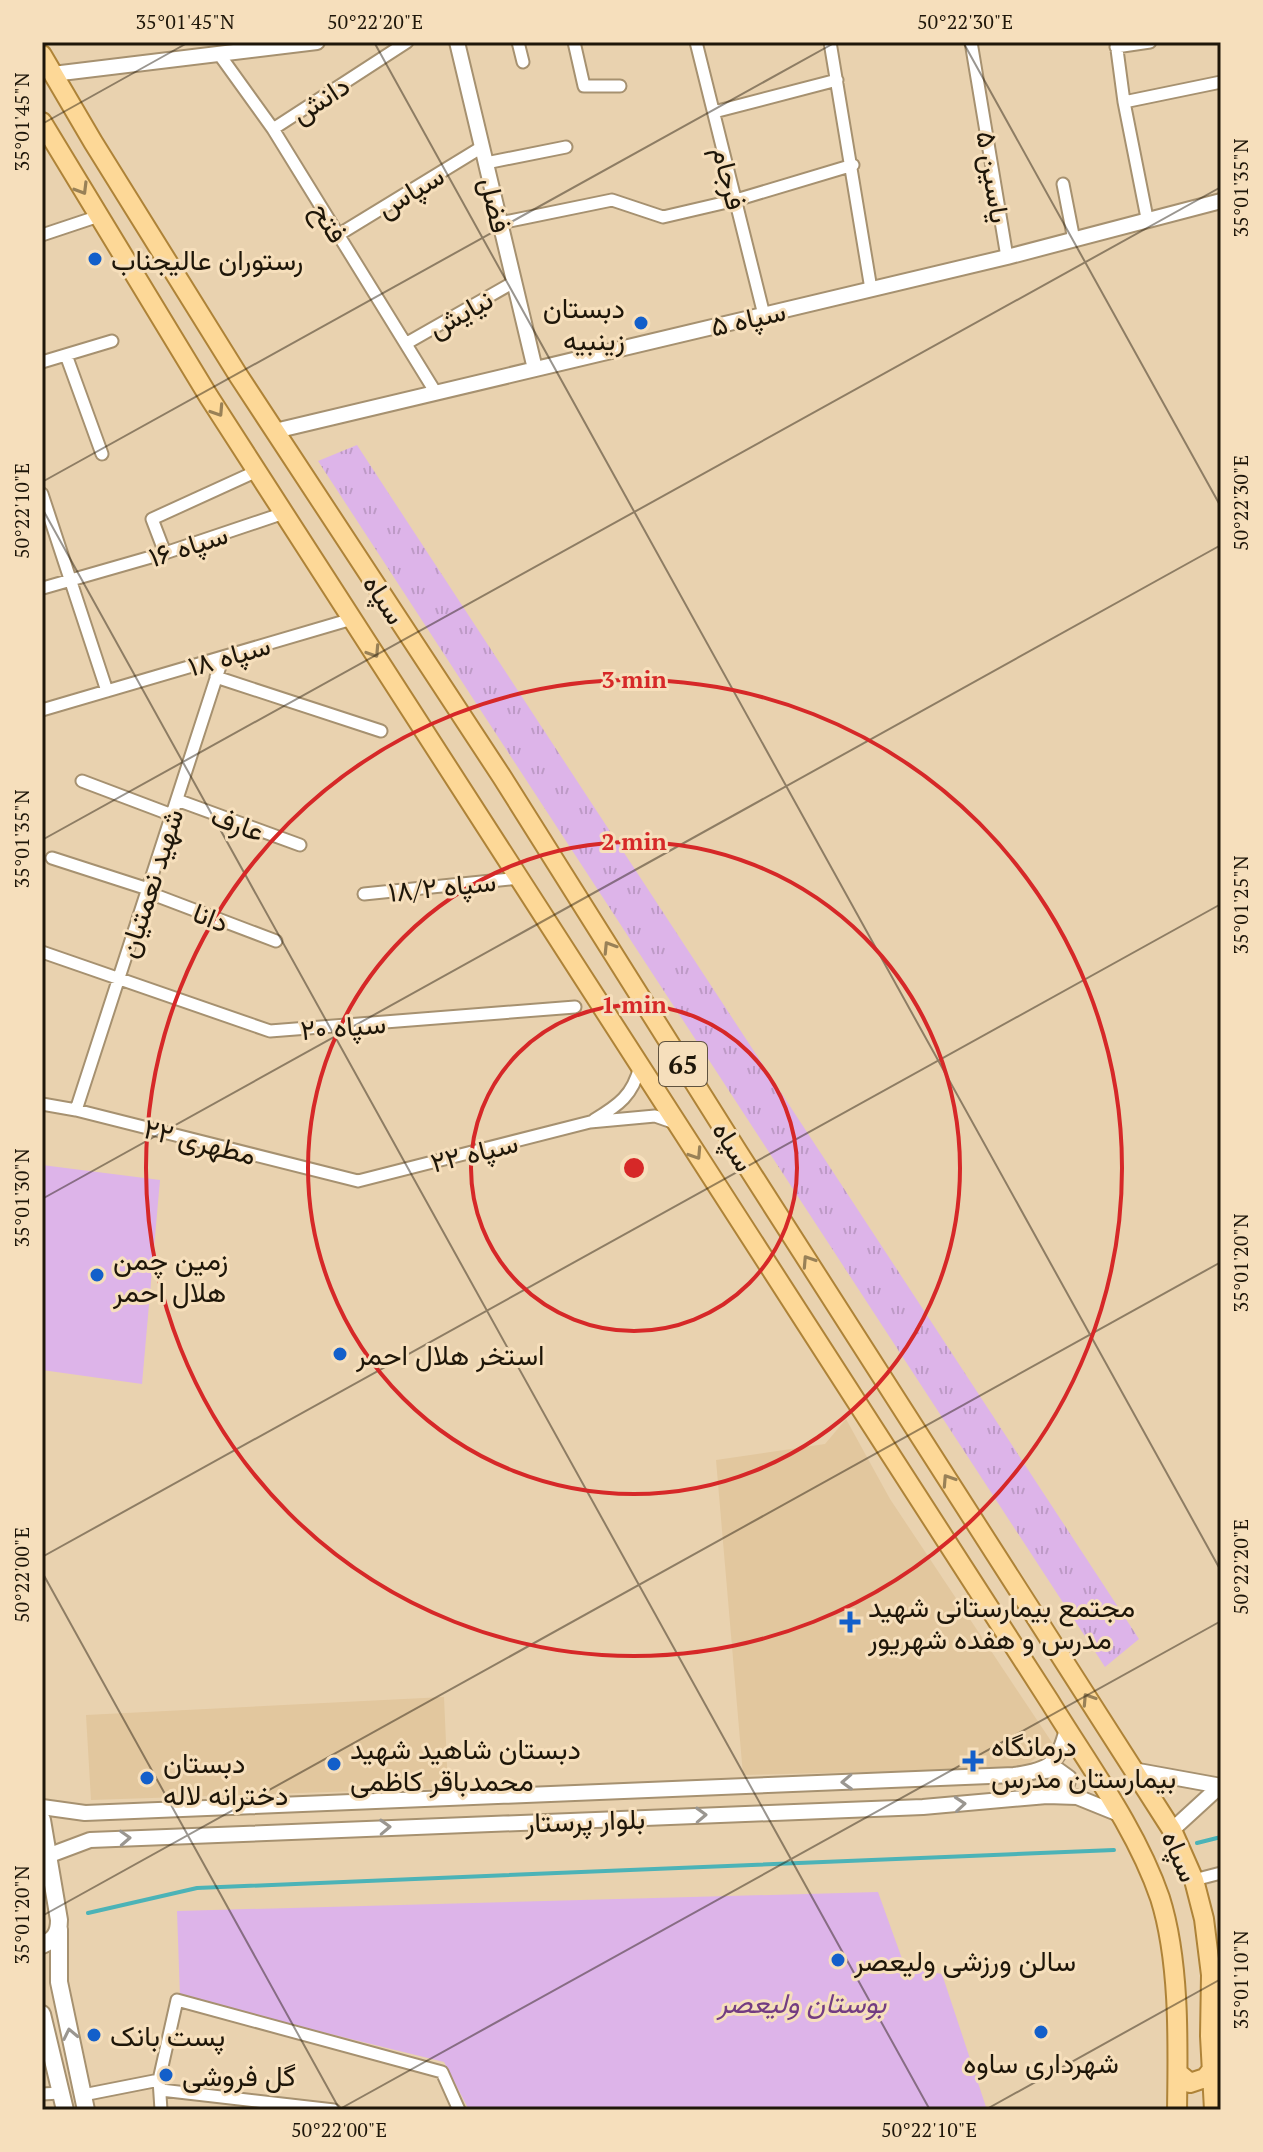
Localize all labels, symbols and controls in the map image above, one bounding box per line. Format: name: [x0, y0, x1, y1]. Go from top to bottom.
text: 35°01'45"N: [135, 8, 235, 35]
text: 50°22'20"E: [327, 8, 423, 35]
text: 50°22'30"E: [917, 8, 1013, 35]
street label: دانش: [284, 66, 356, 132]
text: 35°01'45"N: [8, 72, 35, 172]
street label: یاسین ۵: [968, 128, 1020, 226]
text: 35°01'35"N: [1227, 138, 1254, 238]
street label: فرجام: [703, 142, 756, 214]
street label: سپاس: [369, 156, 451, 226]
street label: فضل: [472, 174, 520, 236]
one-way arrow: [72, 180, 88, 195]
street label: فتح: [301, 194, 357, 251]
place label: رستوران عالیجناب: [111, 241, 303, 278]
marker: رستوران عالیجناب: [86, 250, 104, 268]
street label: نیایش: [421, 280, 499, 346]
place label: دبستان زینبیه: [543, 289, 625, 358]
street label: سپاه ۵: [707, 291, 789, 346]
marker: دبستان زینبیه: [632, 314, 650, 332]
one-way arrow: [208, 402, 223, 416]
text: 50°22'30"E: [1227, 455, 1254, 551]
text: 50°22'10"E: [8, 463, 35, 559]
street label: سپاه ۱۶: [144, 515, 233, 576]
street label: سپاه: [354, 567, 415, 632]
street label: سپاه ۱۸: [184, 626, 275, 685]
one-way arrow: [365, 644, 380, 658]
text: 3 min: [601, 663, 667, 695]
text: 35°01'35"N: [8, 789, 35, 889]
street label: عارف: [206, 796, 270, 850]
street label: شهید نعمتیان: [109, 804, 191, 962]
text: 2 min: [601, 825, 667, 857]
text: 35°01'25"N: [1227, 855, 1254, 955]
street label: سپاه ۱۸/۲: [386, 862, 498, 911]
street label: دانا: [188, 893, 234, 941]
one-way arrow: [603, 941, 618, 956]
text: 1 min: [601, 988, 667, 1020]
street label: سپاه ۲۰: [299, 1004, 387, 1049]
road number: 65: [659, 1042, 707, 1086]
street label: مطهری ۲۲: [140, 1109, 260, 1173]
street label: سپاه: [704, 1114, 764, 1179]
street label: سپاه ۲۲: [426, 1123, 522, 1182]
one-way arrow: [686, 1145, 701, 1160]
text: 35°01'30"N: [8, 1148, 35, 1248]
centre of rings: [620, 1154, 648, 1182]
text: 35°01'20"N: [1227, 1213, 1254, 1313]
place label: زمین چمن هلال احمر: [112, 1241, 228, 1310]
one-way arrow: [802, 1255, 817, 1270]
marker: زمین چمن هلال احمر: [88, 1266, 106, 1284]
place label: استخر هلال احمر: [355, 1336, 544, 1373]
marker: استخر هلال احمر: [331, 1345, 349, 1363]
one-way arrow: [943, 1474, 958, 1489]
text: 50°22'20"E: [1227, 1519, 1254, 1615]
text: 50°22'00"E: [8, 1527, 35, 1623]
place label: مجتمع بیمارستانی شهید مدرس و هفده شهریور: [867, 1588, 1135, 1657]
marker: مجتمع بیمارستانی شهید مدرس و هفده شهریور: [839, 1611, 861, 1633]
one-way arrow: [1083, 1693, 1098, 1708]
place label: درمانگاه بیمارستان مدرس: [991, 1727, 1176, 1796]
place label: دبستان شاهید شهید محمدباقر کاظمی: [350, 1730, 581, 1799]
place label: دبستان دخترانه لاله: [163, 1744, 288, 1813]
marker: درمانگاه بیمارستان مدرس: [962, 1750, 984, 1772]
marker: دبستان شاهید شهید محمدباقر کاظمی: [325, 1755, 343, 1773]
marker: دبستان دخترانه لاله: [138, 1769, 156, 1787]
one-way arrow: [840, 1774, 853, 1791]
one-way arrow: [954, 1795, 967, 1812]
street label: بلوار پرستار: [523, 1799, 646, 1842]
one-way arrow: [695, 1807, 708, 1824]
one-way arrow: [379, 1819, 392, 1836]
street label: سپاه: [1153, 1825, 1208, 1888]
one-way arrow: [119, 1830, 132, 1847]
text: 35°01'20"N: [8, 1865, 35, 1965]
text: 35°01'10"N: [1227, 1930, 1254, 2030]
place label: سالن ورزشی ولیعصر: [853, 1942, 1076, 1979]
marker: سالن ورزشی ولیعصر: [829, 1951, 847, 1969]
park label: بوستان ولیعصر: [716, 1984, 887, 2021]
place label: پست بانک: [110, 2017, 225, 2055]
marker: شهرداری ساوه: [1032, 2023, 1050, 2041]
marker: پست بانک: [85, 2026, 103, 2044]
one-way arrow: [62, 2027, 79, 2041]
place label: شهرداری ساوه: [963, 2044, 1119, 2081]
place label: گل فروشی: [182, 2057, 296, 2094]
marker: گل فروشی: [157, 2066, 175, 2084]
text: 50°22'00"E: [291, 2116, 387, 2143]
text: 50°22'10"E: [881, 2116, 977, 2143]

